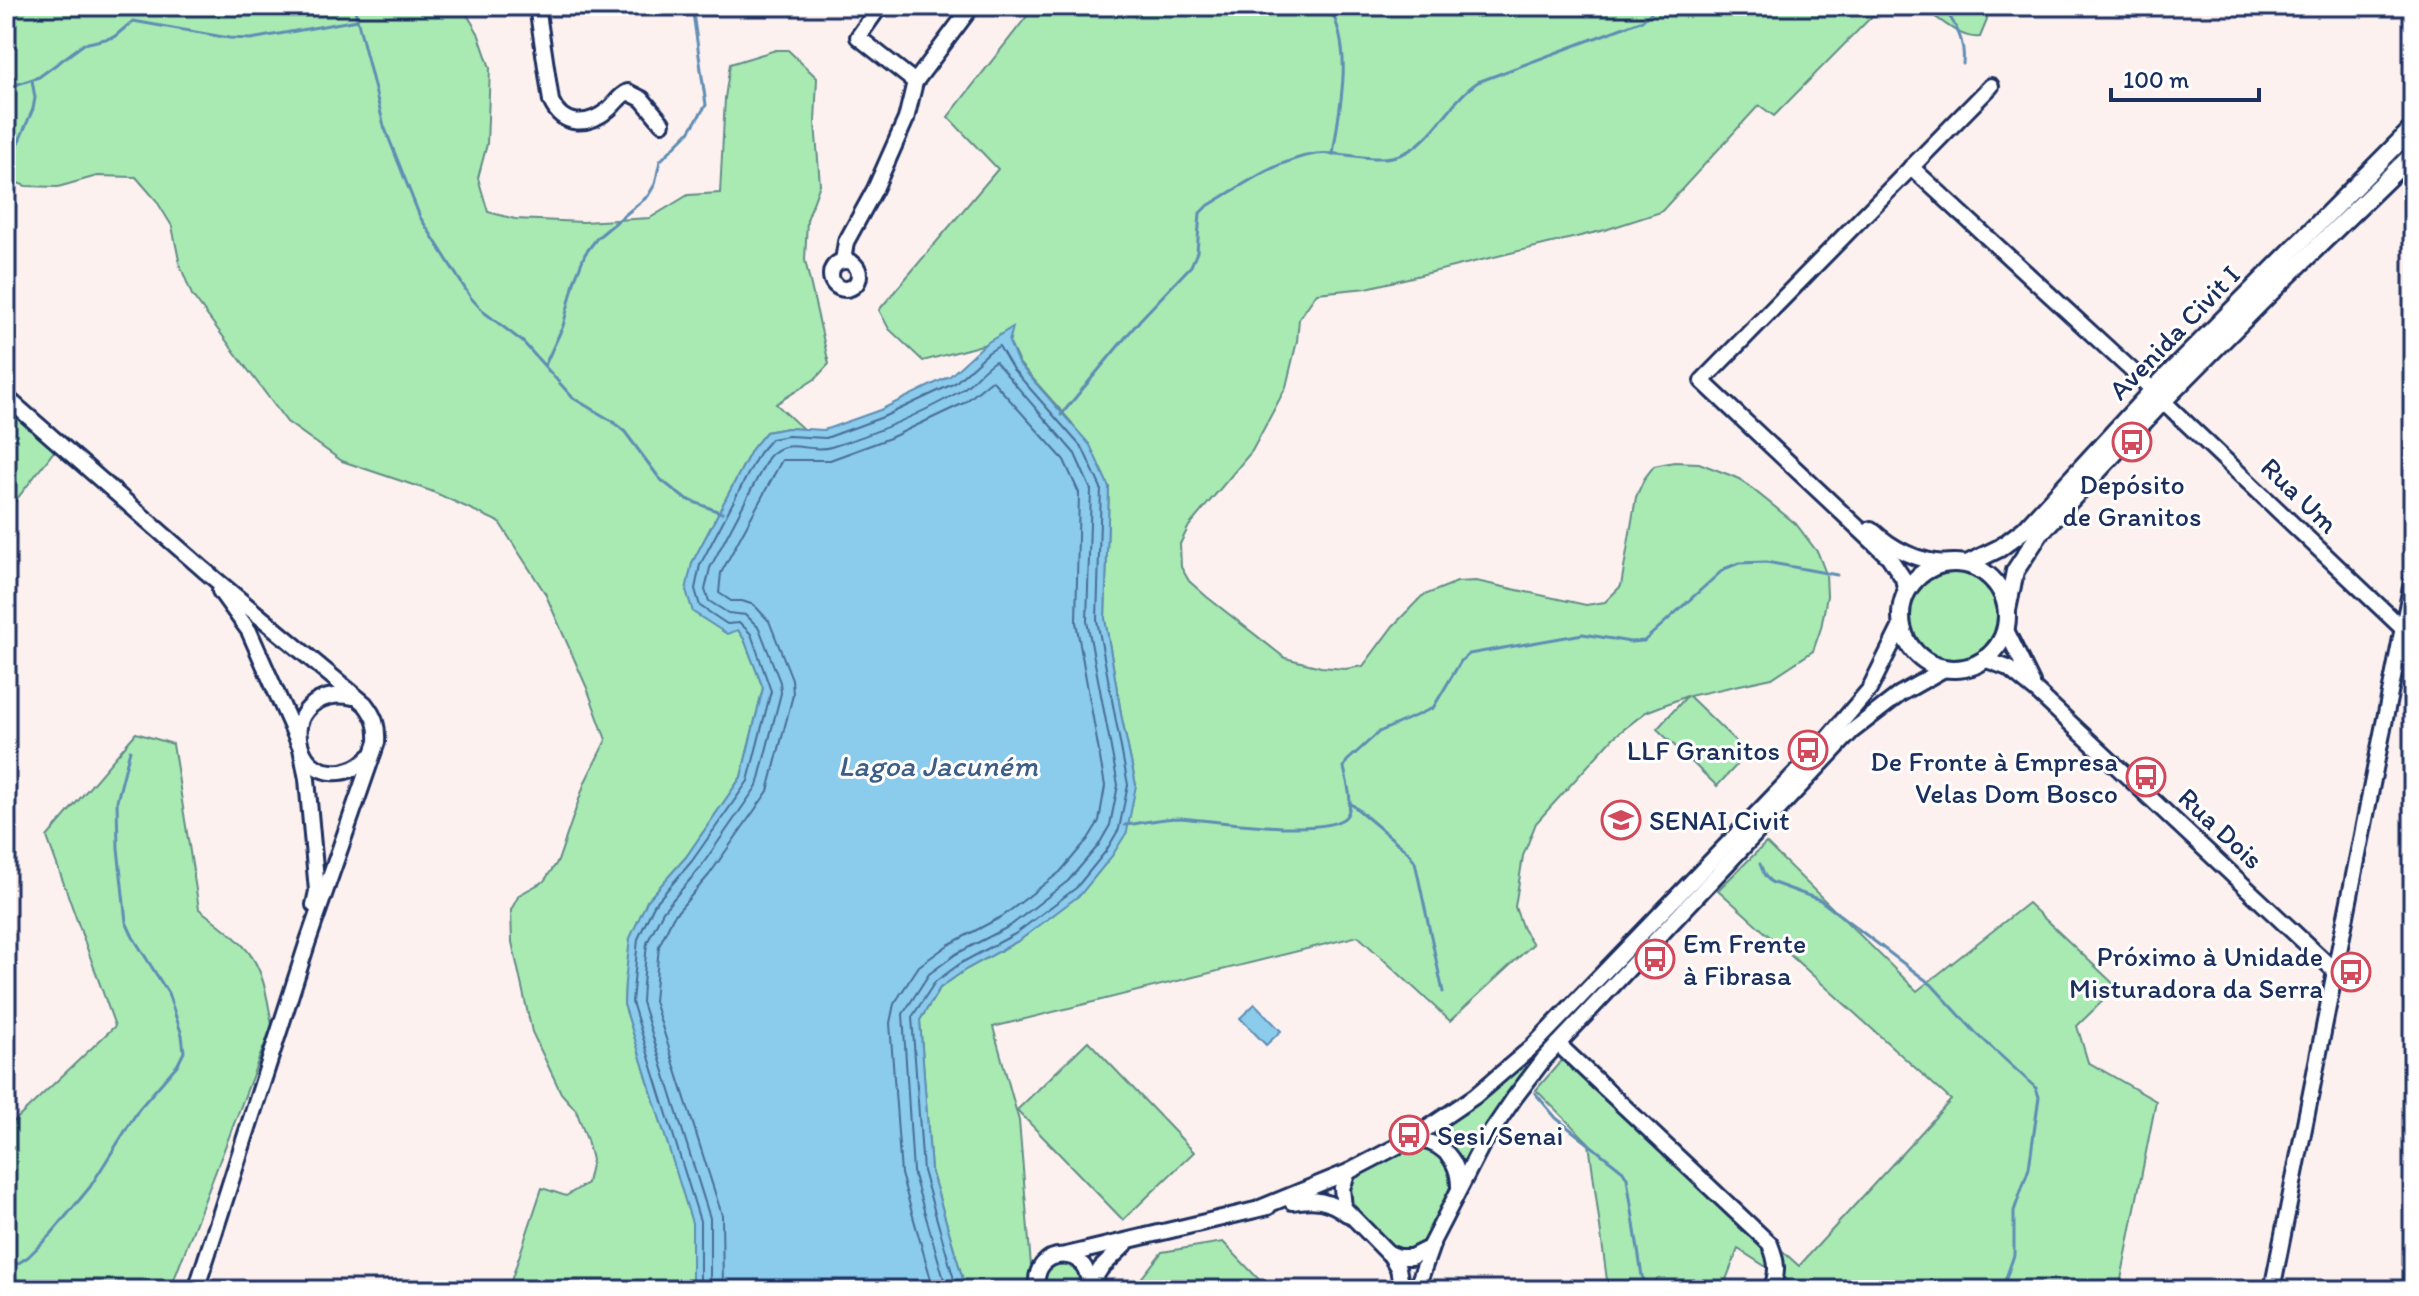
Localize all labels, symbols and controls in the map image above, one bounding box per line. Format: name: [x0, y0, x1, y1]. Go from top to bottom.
scale bar: [2111, 52, 2259, 102]
text: 100 m: [2123, 65, 2189, 94]
street label: Avenida Civit I: [2101, 257, 2247, 407]
bus stop icon: Depósito de Granitos: [2111, 421, 2153, 463]
street label: Rua Um: [2254, 450, 2346, 540]
place label: Depósito de Granitos: [2063, 467, 2201, 533]
bus stop icon: LLF Granitos: [1787, 729, 1829, 771]
place label: LLF Granitos: [1627, 733, 1780, 767]
place label: De Fronte à Empresa Velas Dom Bosco: [1870, 744, 2118, 810]
water label: Lagoa Jacuném: [838, 747, 1039, 784]
bus stop icon: De Fronte à Empresa Velas Dom Bosco: [2125, 756, 2167, 798]
street label: Rua Dois: [2171, 780, 2271, 876]
school or university icon: SENAI Civit: [1600, 799, 1642, 841]
place label: SENAI Civit: [1649, 803, 1790, 837]
place label: Em Frente à Fibrasa: [1683, 926, 1806, 992]
bus stop icon: Em Frente à Fibrasa: [1634, 938, 1676, 980]
place label: Próximo à Unidade Misturadora da Serra: [2069, 939, 2323, 1005]
bus stop icon: Próximo à Unidade Misturadora da Serra: [2330, 951, 2372, 993]
bus stop icon: Sesi/Senai: [1388, 1114, 1430, 1156]
place label: Sesi/Senai: [1437, 1118, 1563, 1152]

